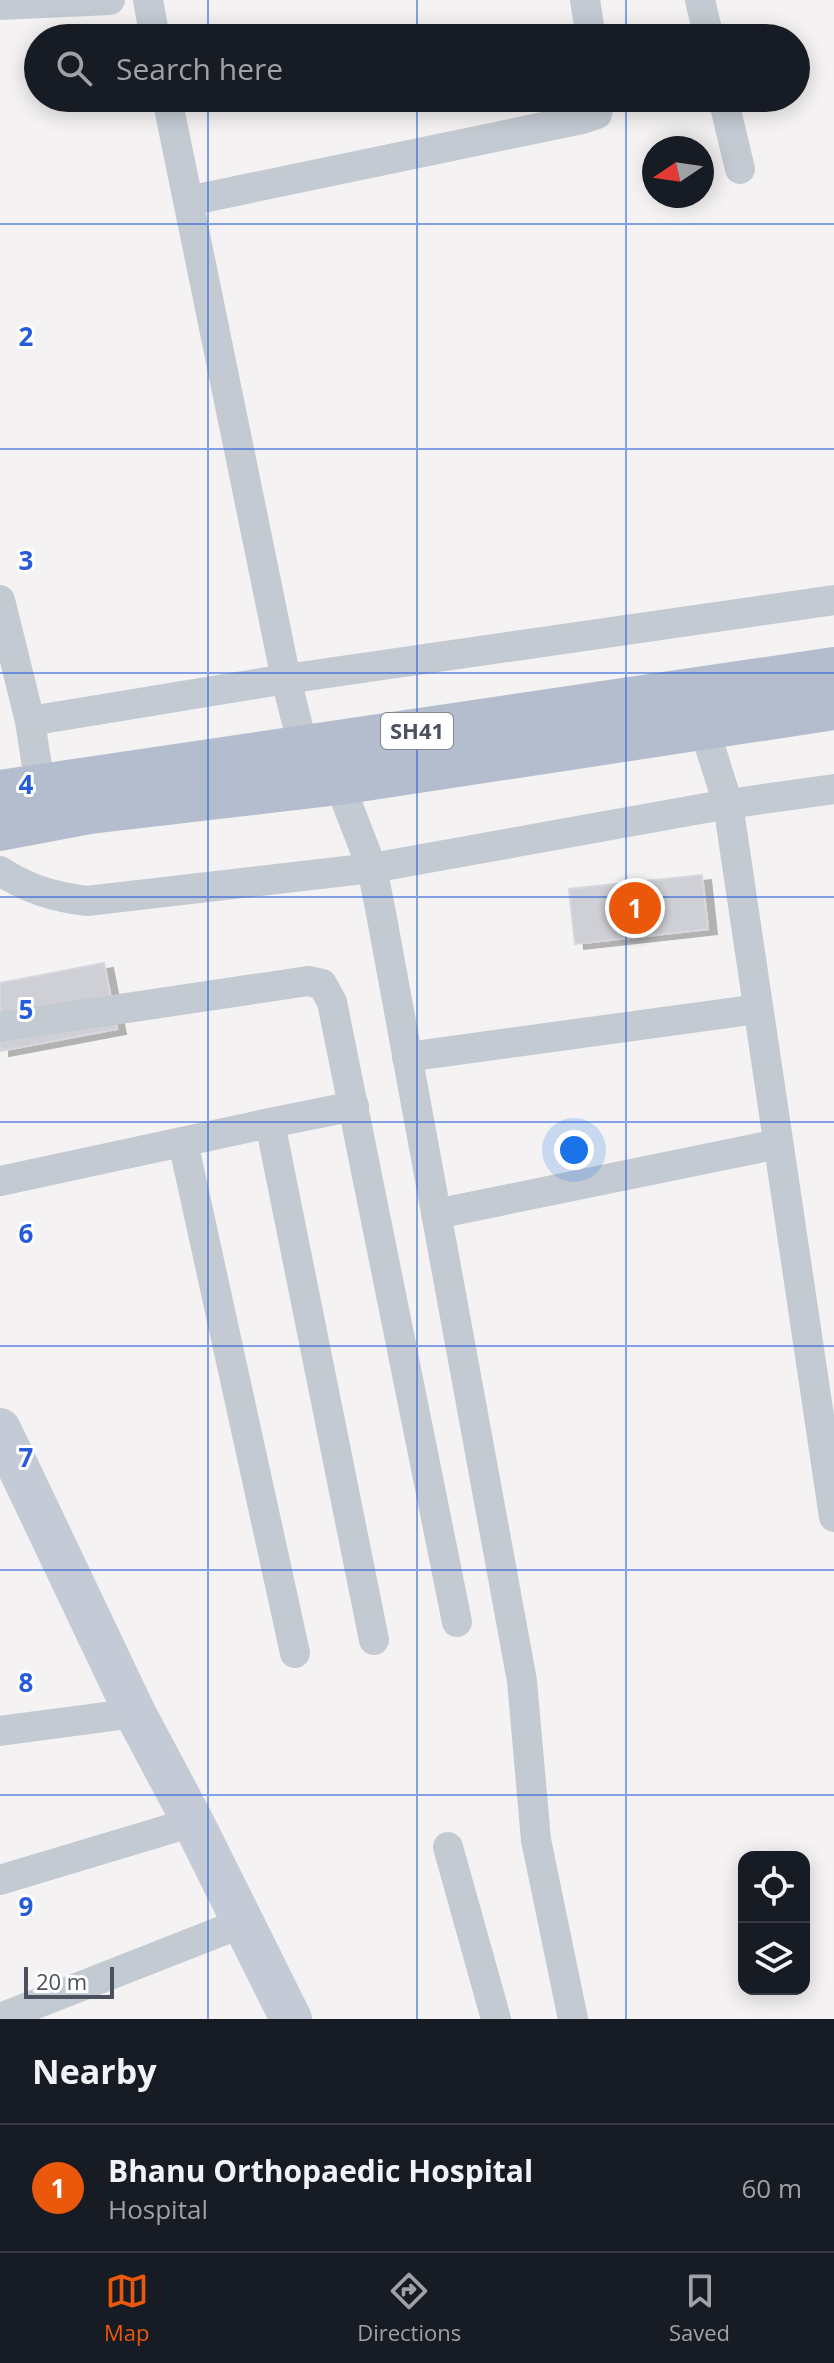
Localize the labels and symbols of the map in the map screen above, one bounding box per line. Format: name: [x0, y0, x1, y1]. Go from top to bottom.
north arrow: [642, 136, 714, 208]
text: 2: [19, 318, 34, 354]
text: 3: [19, 542, 33, 578]
road number: SH41: [381, 713, 453, 749]
text: 4: [19, 766, 34, 802]
pin: 1: [609, 878, 661, 938]
text: 5: [19, 991, 33, 1027]
your location: [554, 1130, 594, 1170]
text: 6: [19, 1215, 34, 1251]
text: 7: [19, 1439, 34, 1475]
text: 8: [19, 1664, 33, 1700]
text: 9: [19, 1888, 33, 1924]
scale bar: [24, 1963, 114, 1999]

